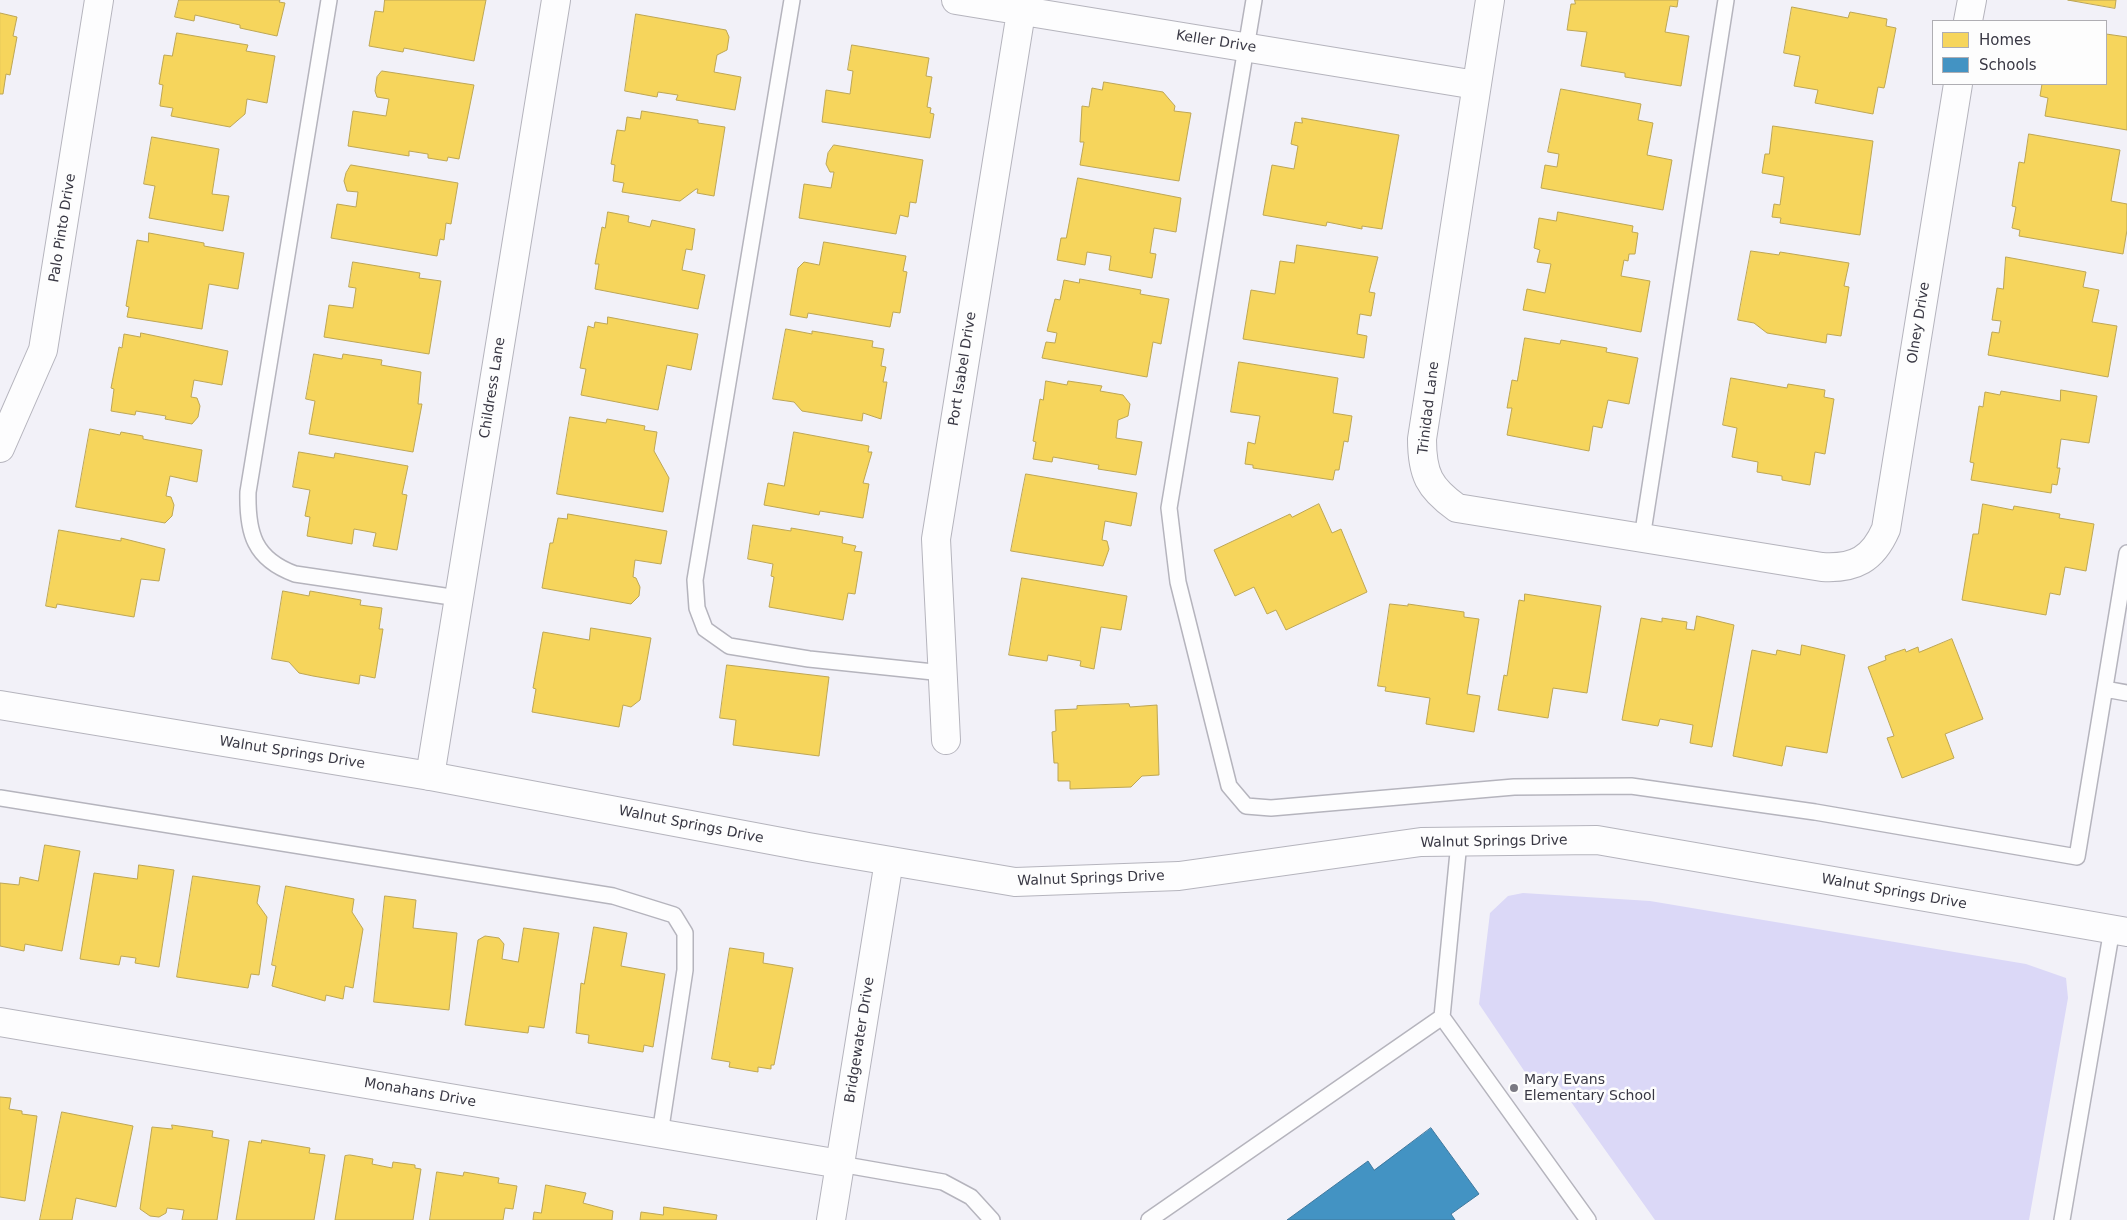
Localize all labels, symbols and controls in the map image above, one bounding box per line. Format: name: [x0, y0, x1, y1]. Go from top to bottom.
legend: [1932, 20, 2107, 85]
street label: Keller Drive: [1175, 27, 1257, 57]
text: Homes: [1979, 31, 2031, 49]
text: Schools: [1979, 56, 2037, 74]
street label: Palo Pinto Drive: [46, 172, 80, 284]
street label: Olney Drive: [1904, 281, 1934, 365]
street label: Port Isabel Drive: [946, 311, 980, 427]
street label: Childress Lane: [477, 336, 509, 440]
street label: Trinidad Lane: [1415, 361, 1443, 455]
street label: Walnut Springs Drive: [218, 733, 366, 773]
street label: Walnut Springs Drive: [617, 803, 765, 847]
street label: Walnut Springs Drive: [1420, 832, 1568, 852]
street label: Walnut Springs Drive: [1017, 868, 1165, 890]
street label: Walnut Springs Drive: [1820, 871, 1968, 913]
street label: Bridgewater Drive: [842, 976, 878, 1104]
place label: Mary Evans Elementary School: [1524, 1072, 1656, 1104]
street label: Monahans Drive: [363, 1075, 477, 1111]
marker: Mary Evans Elementary School: [1508, 1082, 1520, 1094]

